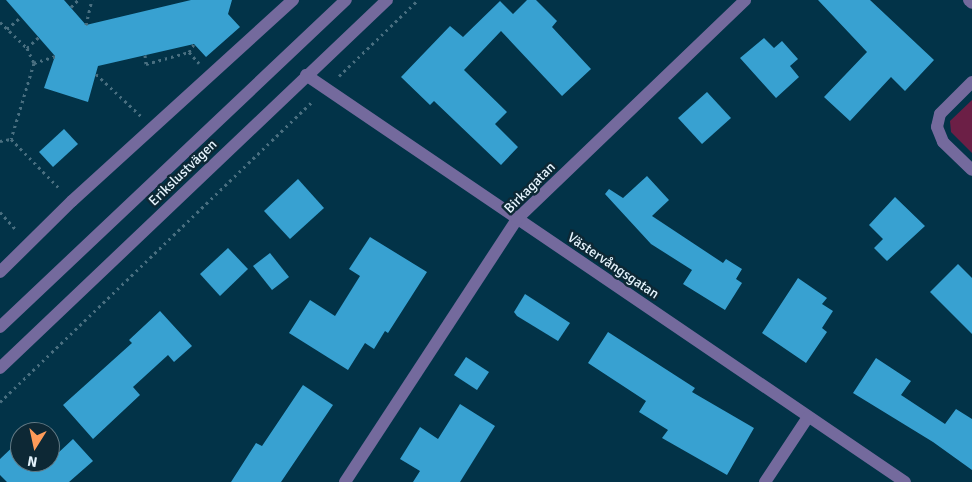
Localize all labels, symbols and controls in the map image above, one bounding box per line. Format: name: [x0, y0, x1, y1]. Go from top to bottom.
street label: Erikslustvägen: [145, 136, 221, 210]
street label: Birkagatan: [501, 159, 559, 217]
street label: Västervångsgatan: [564, 229, 662, 303]
north arrow: [10, 422, 60, 472]
text: N: [26, 452, 39, 470]

